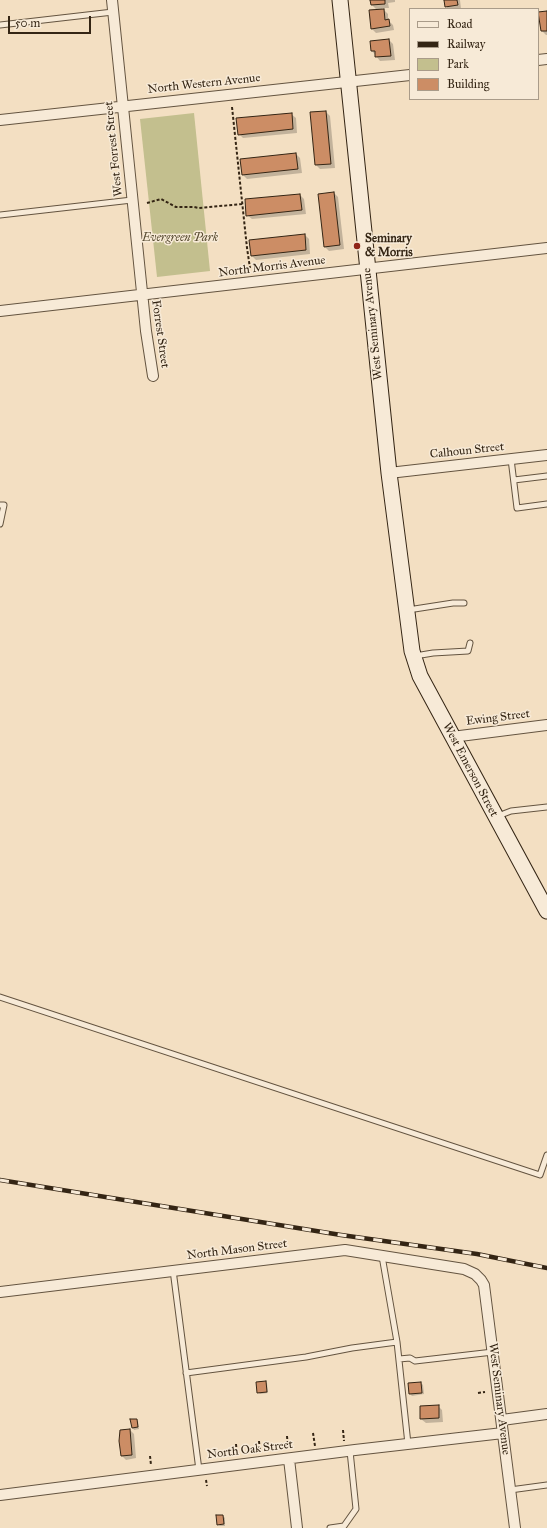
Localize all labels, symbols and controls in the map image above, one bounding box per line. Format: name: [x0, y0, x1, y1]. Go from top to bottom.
scale bar: [10, 8, 93, 34]
legend: [409, 8, 539, 100]
text: 50 m: [15, 16, 40, 30]
text: Road: [447, 17, 473, 31]
text: Railway: [447, 37, 485, 51]
text: Park: [447, 57, 469, 71]
street label: North Western Avenue: [147, 71, 261, 97]
text: Building: [447, 77, 489, 91]
street label: West Forrest Street: [102, 101, 126, 197]
park label: Evergreen Park: [142, 231, 218, 245]
place label: Seminary & Morris: [365, 232, 413, 260]
marker: Seminary & Morris: [352, 241, 362, 251]
street label: North Morris Avenue: [218, 253, 326, 281]
street label: West Seminary Avenue: [360, 267, 386, 381]
street label: Forrest Street: [148, 299, 172, 369]
street label: Calhoun Street: [429, 440, 505, 462]
street label: Ewing Street: [465, 707, 531, 729]
street label: West Emerson Street: [439, 720, 501, 820]
street label: North Mason Street: [186, 1237, 288, 1263]
street label: West Seminary Avenue: [485, 1342, 513, 1456]
street label: North Oak Street: [206, 1438, 294, 1462]

